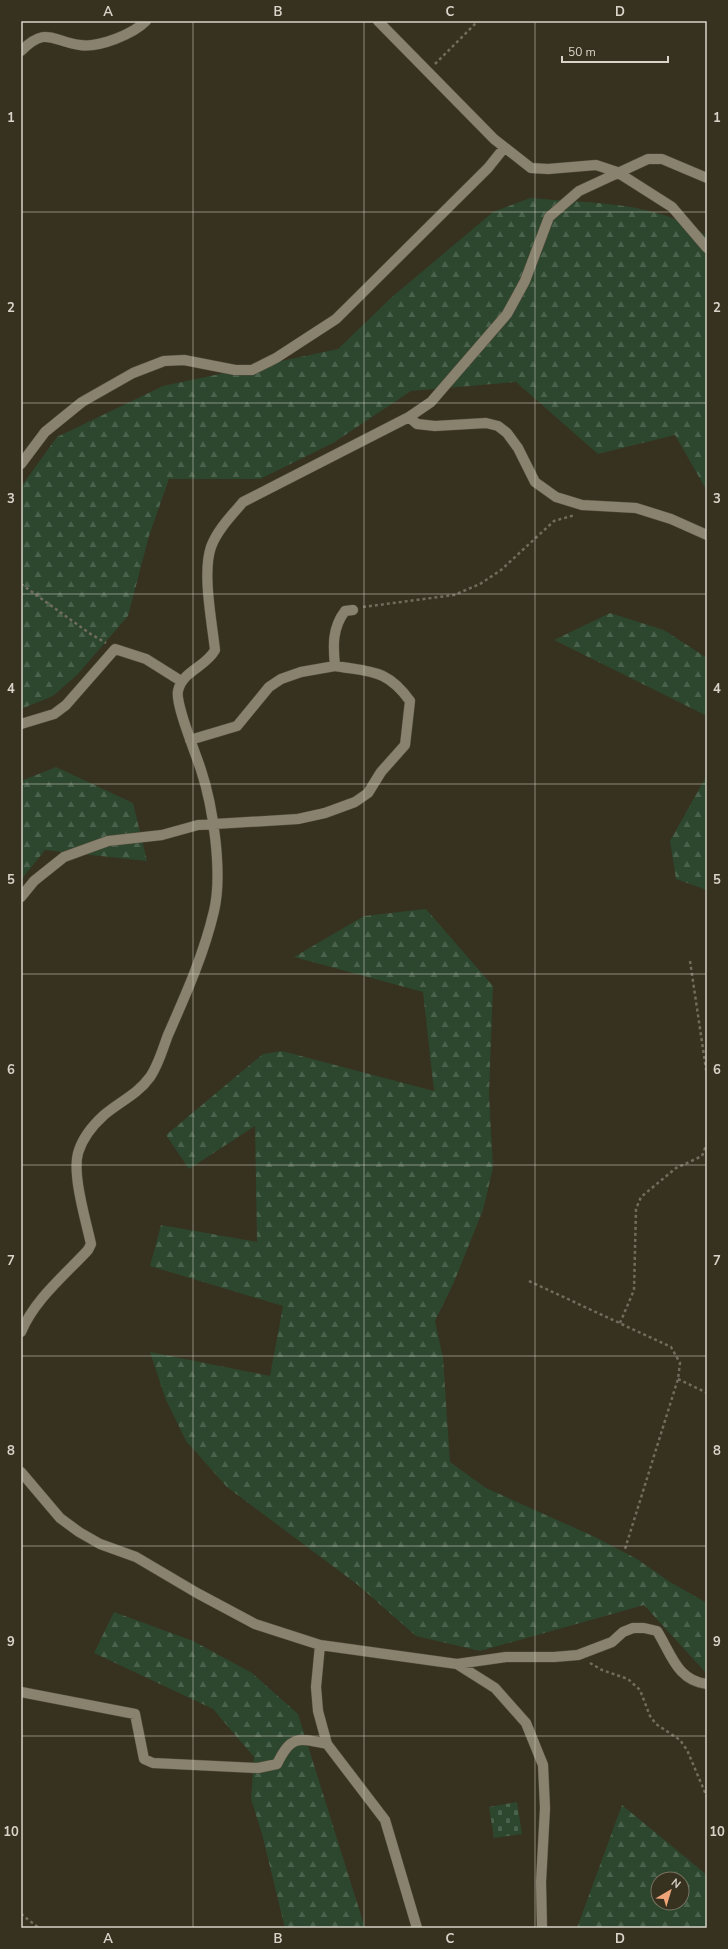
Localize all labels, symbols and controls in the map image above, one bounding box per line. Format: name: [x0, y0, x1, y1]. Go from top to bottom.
text: A: [103, 3, 113, 21]
text: B: [274, 3, 283, 21]
text: C: [446, 3, 455, 21]
text: D: [615, 3, 625, 21]
scale bar: [562, 38, 668, 64]
text: 50 m: [568, 44, 596, 60]
text: 1: [7, 109, 15, 127]
text: 1: [713, 109, 721, 127]
text: 2: [7, 299, 15, 317]
text: 2: [713, 299, 721, 317]
text: 3: [7, 490, 15, 508]
text: 3: [713, 490, 721, 508]
text: 4: [7, 680, 15, 698]
text: 4: [713, 680, 721, 698]
text: 5: [7, 871, 15, 889]
text: 5: [713, 871, 721, 889]
text: 6: [7, 1061, 15, 1079]
text: 6: [713, 1061, 721, 1079]
text: 7: [7, 1252, 15, 1270]
text: 7: [713, 1252, 721, 1270]
text: 8: [7, 1442, 15, 1460]
text: 8: [713, 1442, 721, 1460]
text: 9: [7, 1633, 15, 1651]
text: 9: [713, 1633, 721, 1651]
text: 10: [3, 1823, 19, 1841]
text: 10: [709, 1823, 725, 1841]
north arrow: [650, 1871, 690, 1911]
text: N: [668, 1875, 684, 1892]
text: A: [103, 1930, 113, 1948]
text: B: [274, 1930, 283, 1948]
text: C: [446, 1930, 455, 1948]
text: D: [615, 1930, 625, 1948]

